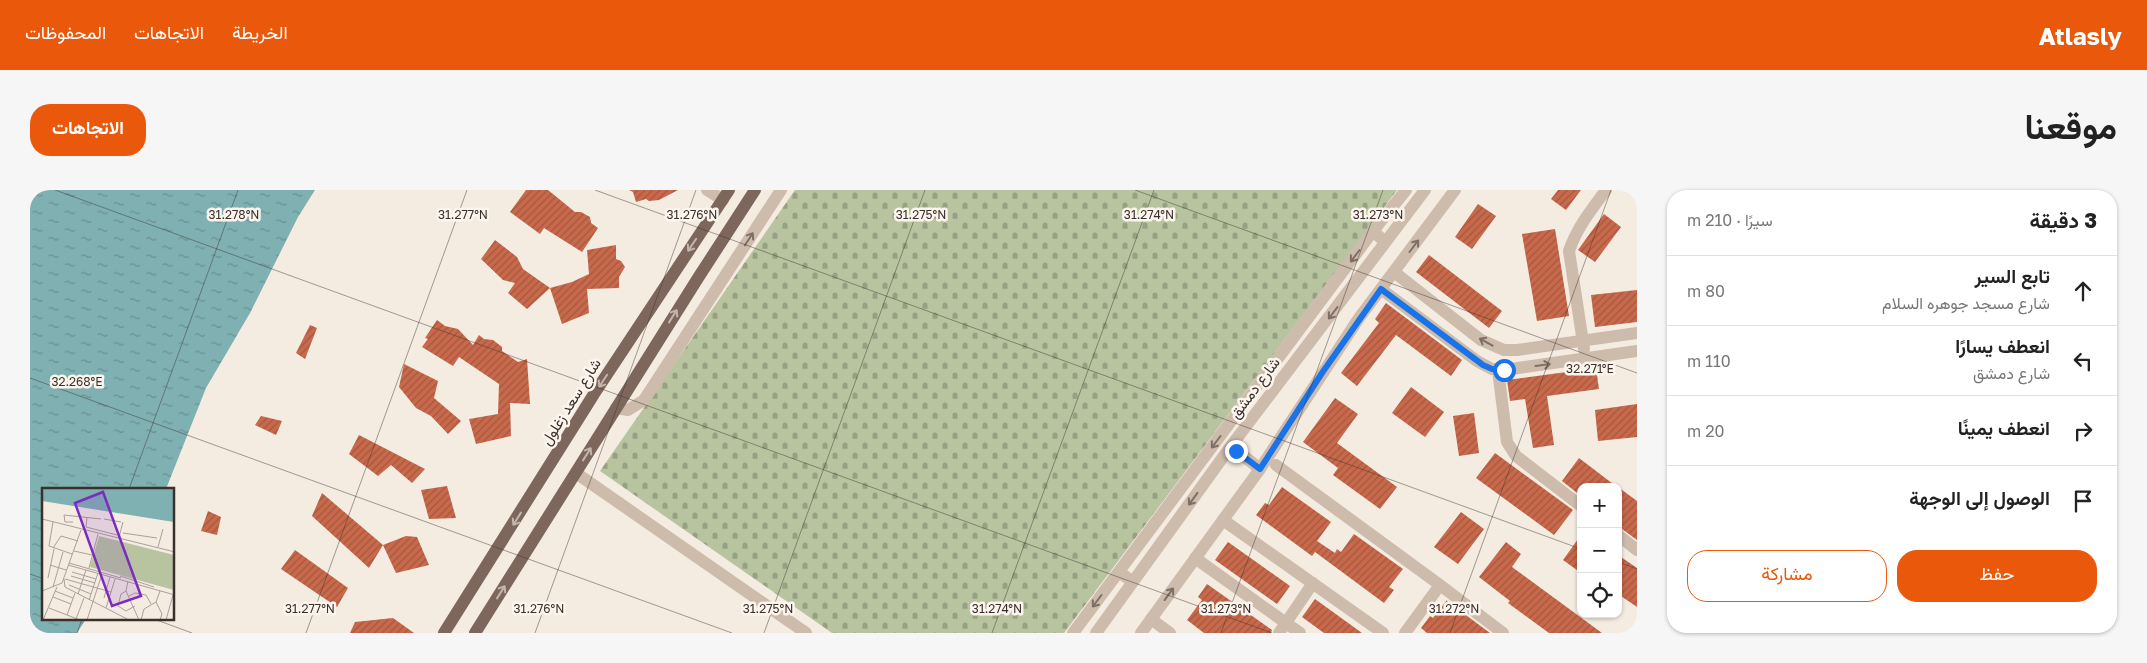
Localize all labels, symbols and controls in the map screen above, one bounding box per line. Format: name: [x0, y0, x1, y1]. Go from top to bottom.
text: المحفوظات: [25, 21, 106, 43]
text: الاتجاهات: [134, 21, 204, 43]
text: الخريطة: [232, 21, 288, 43]
text: Atlasly: [2039, 21, 2122, 50]
button: الاتجاهات: [30, 104, 146, 156]
text: موقعنا: [2024, 105, 2117, 147]
text: 31.278°N: [209, 207, 259, 222]
text: 31.277°N: [438, 207, 488, 222]
text: 31.276°N: [667, 207, 717, 222]
text: 31.275°N: [896, 207, 946, 222]
text: 31.274°N: [1124, 207, 1174, 222]
text: 31.273°N: [1353, 207, 1403, 222]
text: 3 دقيقة: [2029, 207, 2097, 233]
text: سيرًا · 210 m: [1687, 210, 1773, 230]
one-way arrow: [744, 232, 754, 246]
one-way arrow: [687, 238, 697, 252]
one-way arrow: [1408, 240, 1419, 253]
one-way arrow: [1349, 249, 1360, 262]
text: تابع السير: [1974, 264, 2050, 287]
icon: ahead: [2069, 277, 2097, 305]
text: 80 m: [1687, 281, 1725, 301]
text: شارع مسجد جوهره السلام: [1882, 293, 2050, 313]
one-way arrow: [1327, 306, 1338, 319]
one-way arrow: [669, 310, 679, 324]
text: انعطف يسارًا: [1955, 334, 2050, 357]
one-way arrow: [1479, 337, 1494, 347]
icon: left: [2069, 347, 2097, 375]
text: 110 m: [1687, 351, 1731, 371]
street label: شارع دمشق: [1225, 353, 1286, 423]
street label: شارع سعد زغلول: [536, 355, 607, 450]
route start: [1493, 359, 1516, 382]
one-way arrow: [1535, 359, 1551, 369]
text: 32.271°E: [1566, 361, 1614, 376]
text: شارع دمشق: [1973, 363, 2050, 383]
one-way arrow: [598, 373, 608, 387]
text: 32.268°E: [51, 374, 103, 389]
text: انعطف يمينًا: [1958, 416, 2050, 439]
icon: right: [2069, 417, 2097, 445]
text: 20 m: [1687, 421, 1724, 441]
one-way arrow: [1210, 435, 1221, 448]
route end: [1225, 440, 1248, 463]
one-way arrow: [583, 448, 593, 462]
map controls: [1577, 483, 1622, 618]
button: +: [1577, 483, 1622, 528]
text: الوصول إلى الوجهة: [1909, 486, 2050, 509]
icon: arrive: [2069, 487, 2097, 515]
inset map: [42, 488, 175, 620]
one-way arrow: [1188, 492, 1198, 506]
one-way arrow: [512, 511, 522, 525]
button: −: [1577, 528, 1622, 573]
button: مشاركة: [1687, 550, 1887, 602]
button: حفظ: [1897, 550, 2097, 602]
button: locate: [1577, 573, 1622, 618]
one-way arrow: [496, 585, 506, 599]
one-way arrow: [1164, 588, 1175, 601]
one-way arrow: [1092, 594, 1103, 607]
text: 31.277°N: [285, 601, 335, 616]
text: 31.276°N: [514, 601, 564, 616]
text: 31.275°N: [743, 601, 793, 616]
text: 31.274°N: [972, 601, 1022, 616]
text: 31.273°N: [1201, 601, 1251, 616]
text: 31.272°N: [1429, 601, 1479, 616]

